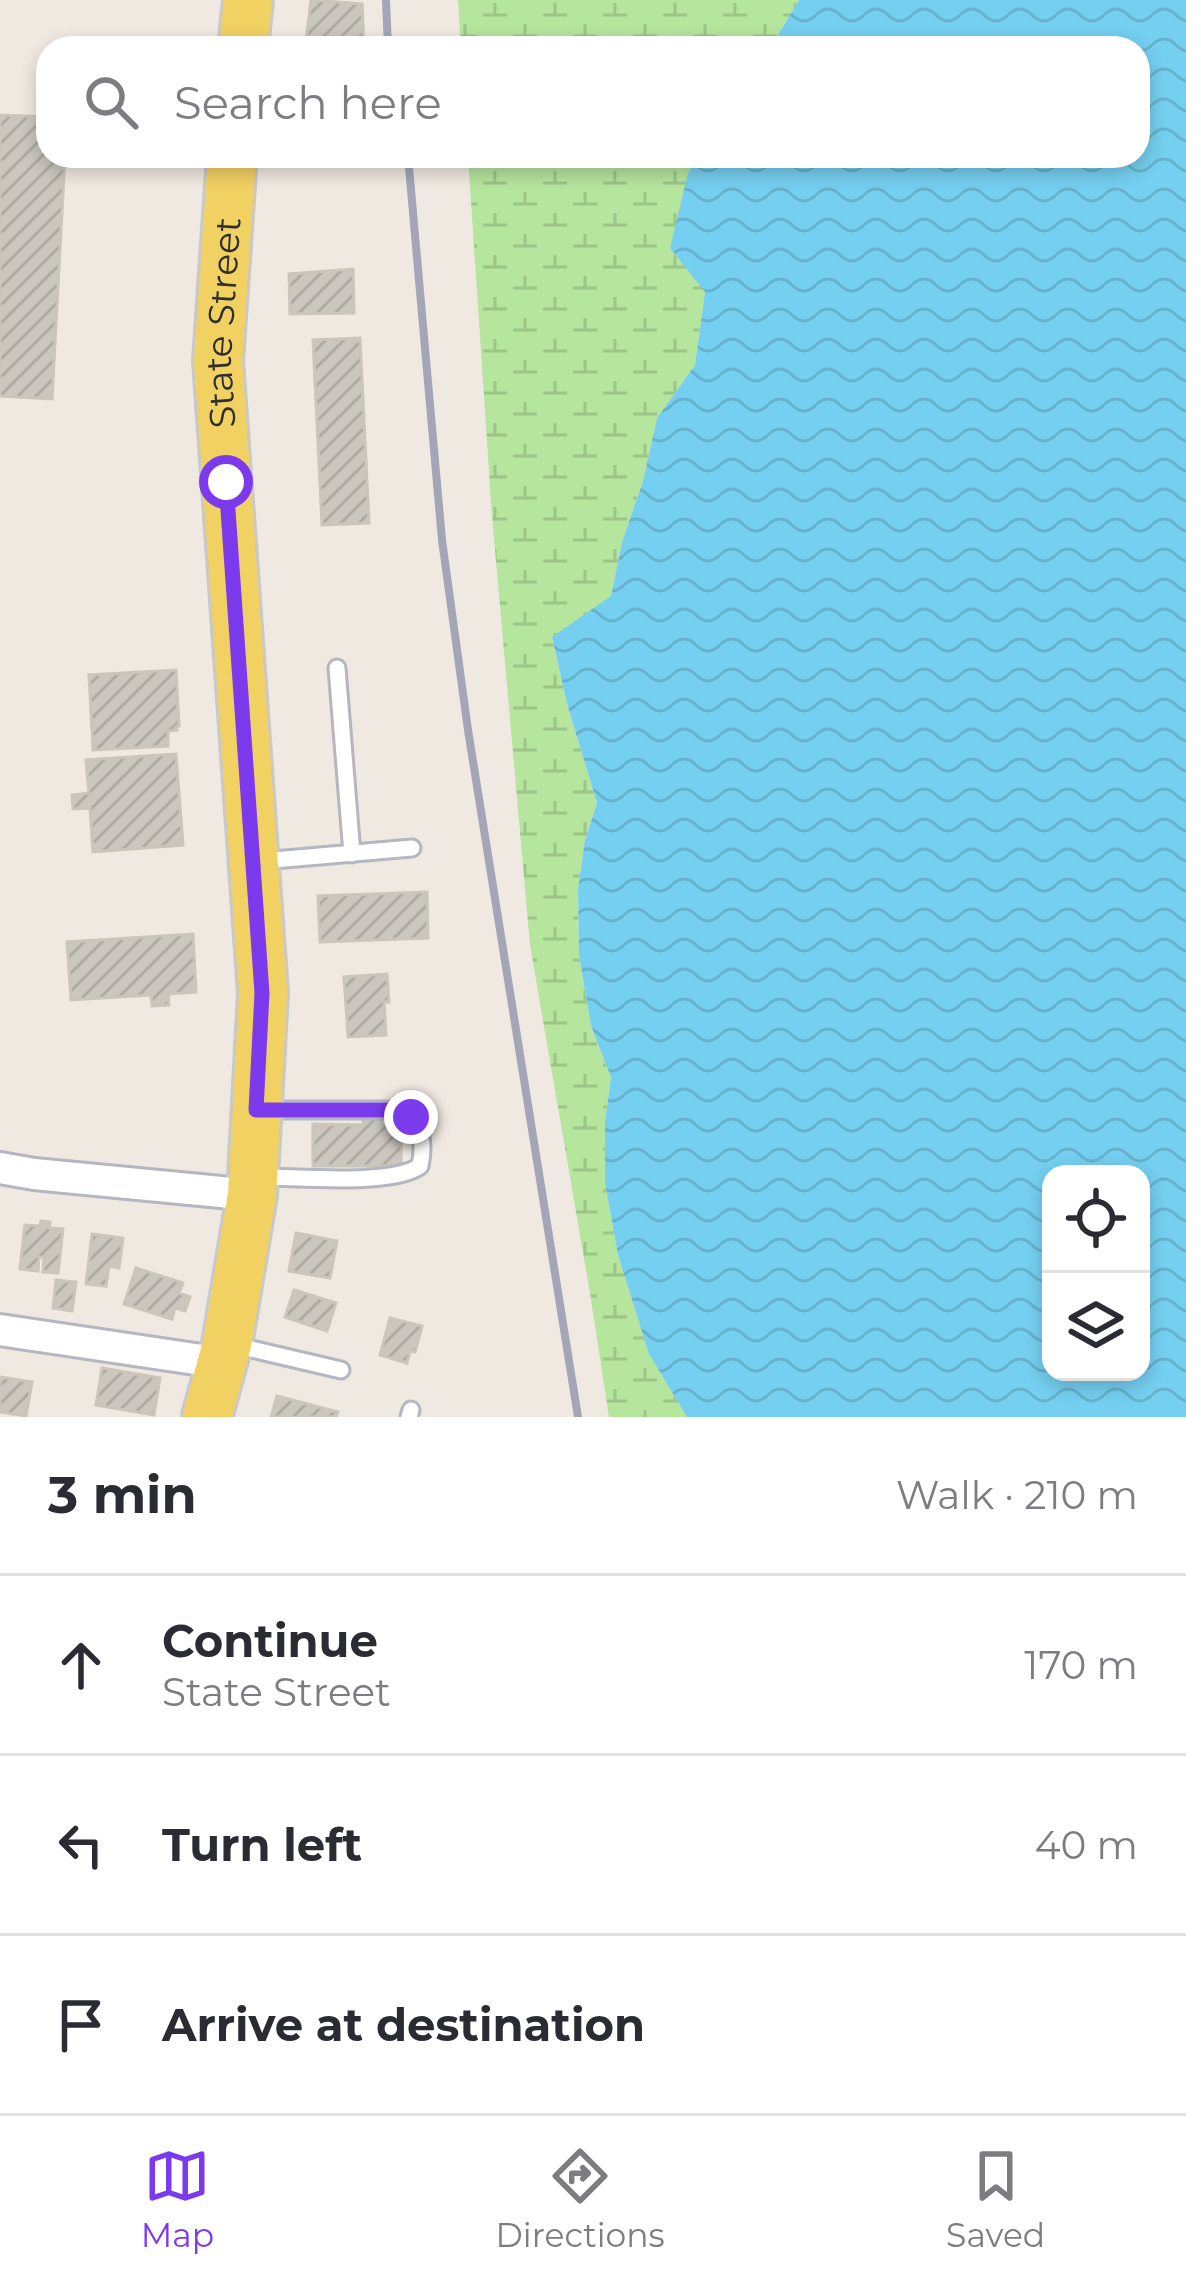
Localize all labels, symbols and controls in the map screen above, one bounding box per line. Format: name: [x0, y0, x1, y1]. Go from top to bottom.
search box: [36, 36, 1150, 168]
icon: search: [78, 69, 144, 135]
text: Search here: [174, 75, 442, 130]
street label: State Street: [196, 216, 250, 430]
route start: [199, 455, 253, 509]
route end: [384, 1090, 438, 1144]
map controls: [1042, 1165, 1150, 1381]
button: locate: [1042, 1165, 1150, 1273]
button: layers: [1042, 1273, 1150, 1381]
text: 3 min: [48, 1464, 197, 1526]
text: Walk · 210 m: [896, 1471, 1138, 1519]
text: Continue: [162, 1613, 378, 1668]
icon: ahead: [48, 1632, 114, 1698]
text: 170 m: [1024, 1641, 1138, 1689]
text: State Street: [162, 1668, 391, 1716]
icon: left: [48, 1812, 114, 1878]
text: Turn left: [162, 1817, 362, 1872]
text: 40 m: [1035, 1821, 1138, 1869]
icon: arrive: [48, 1992, 114, 2058]
text: Arrive at destination: [162, 1997, 645, 2052]
tab: Map: [141, 2143, 214, 2255]
tab: Directions: [496, 2143, 665, 2255]
tab: Saved: [946, 2143, 1045, 2255]

